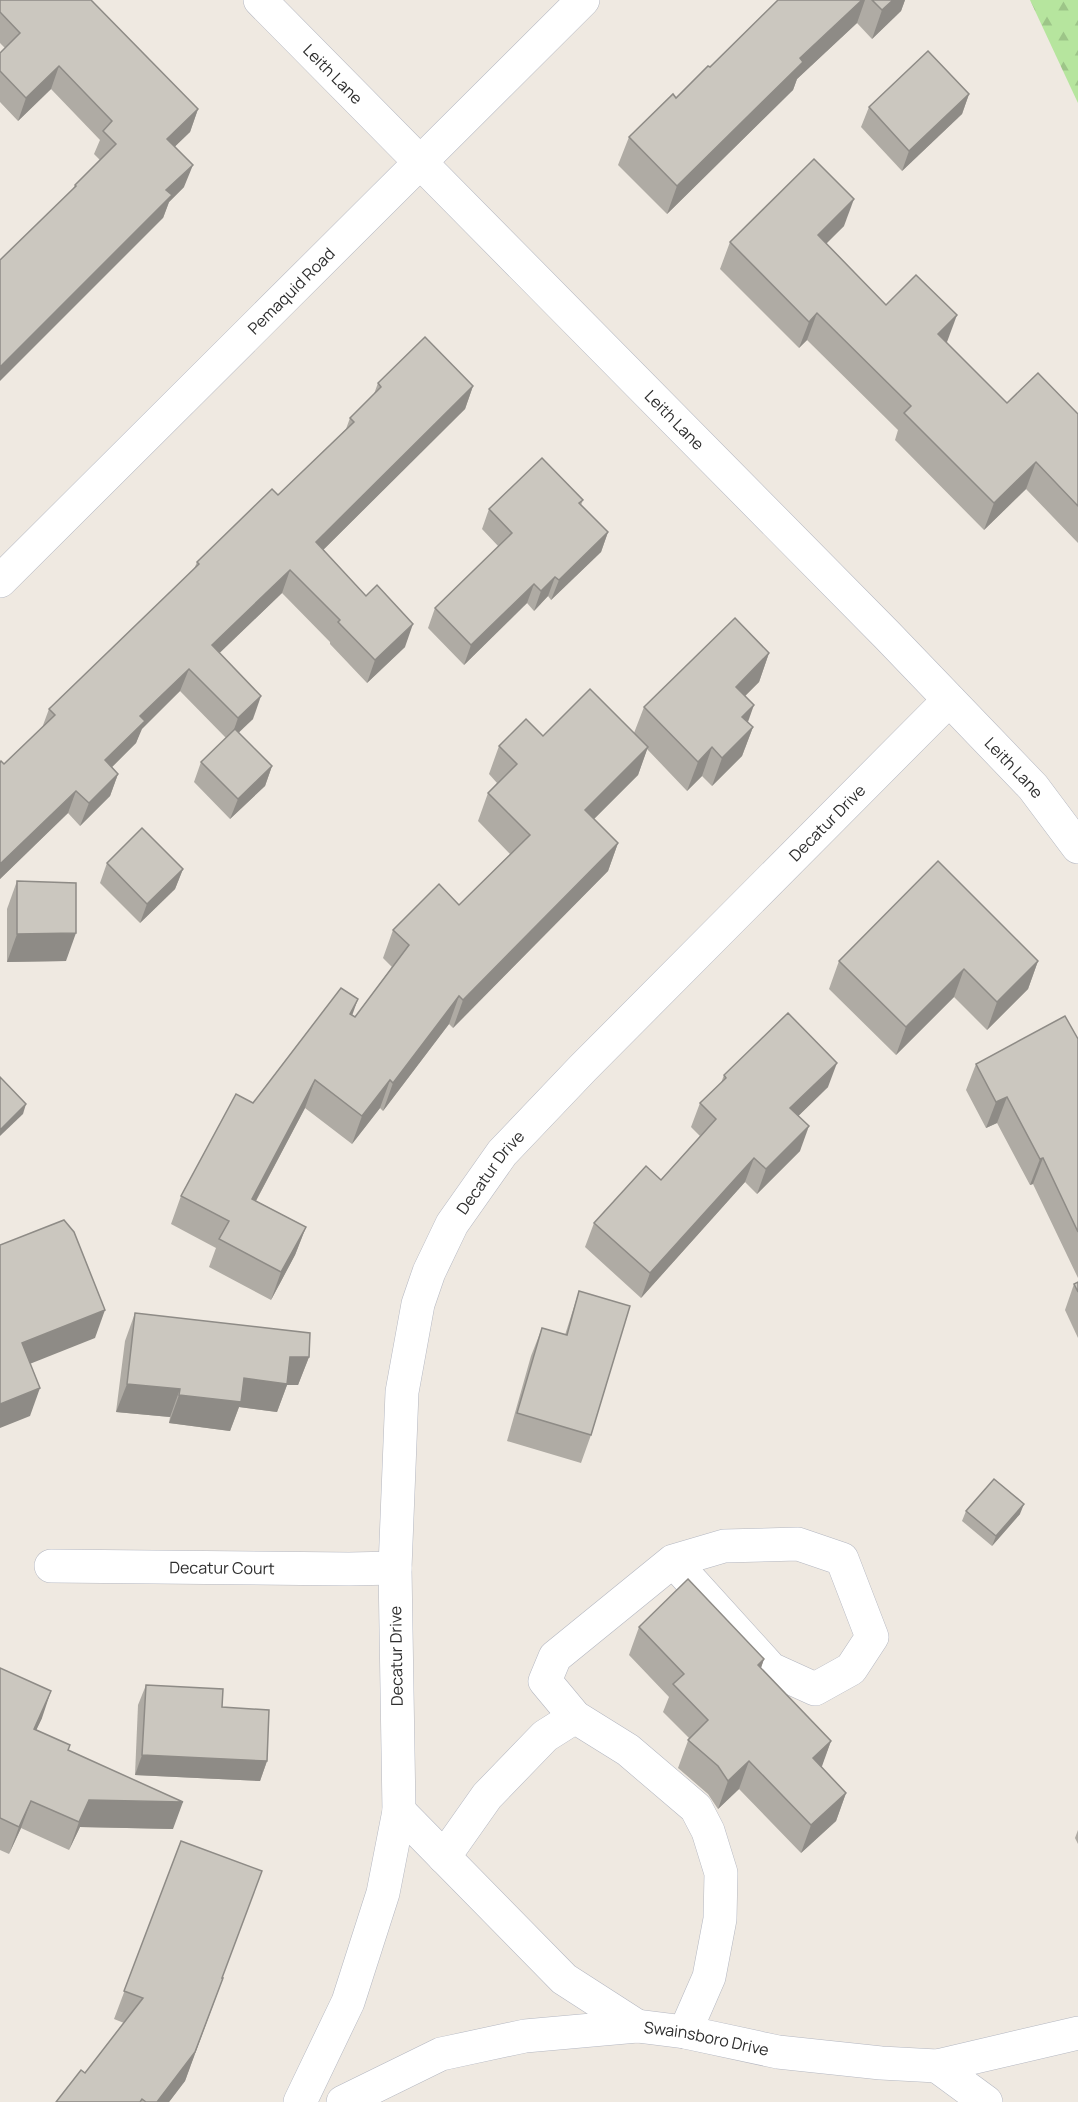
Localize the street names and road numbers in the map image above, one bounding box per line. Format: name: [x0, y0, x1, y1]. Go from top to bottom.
street label: Leith Lane: [298, 39, 368, 109]
street label: Pemaquid Road: [243, 243, 339, 339]
street label: Leith Lane: [640, 385, 709, 455]
street label: Leith Lane: [980, 732, 1048, 802]
street label: Decatur Drive: [784, 779, 870, 866]
street label: Decatur Drive: [451, 1125, 529, 1219]
street label: Decatur Court: [169, 1556, 275, 1579]
street label: Decatur Drive: [384, 1606, 408, 1706]
street label: Swainsboro Drive: [643, 2016, 771, 2061]

